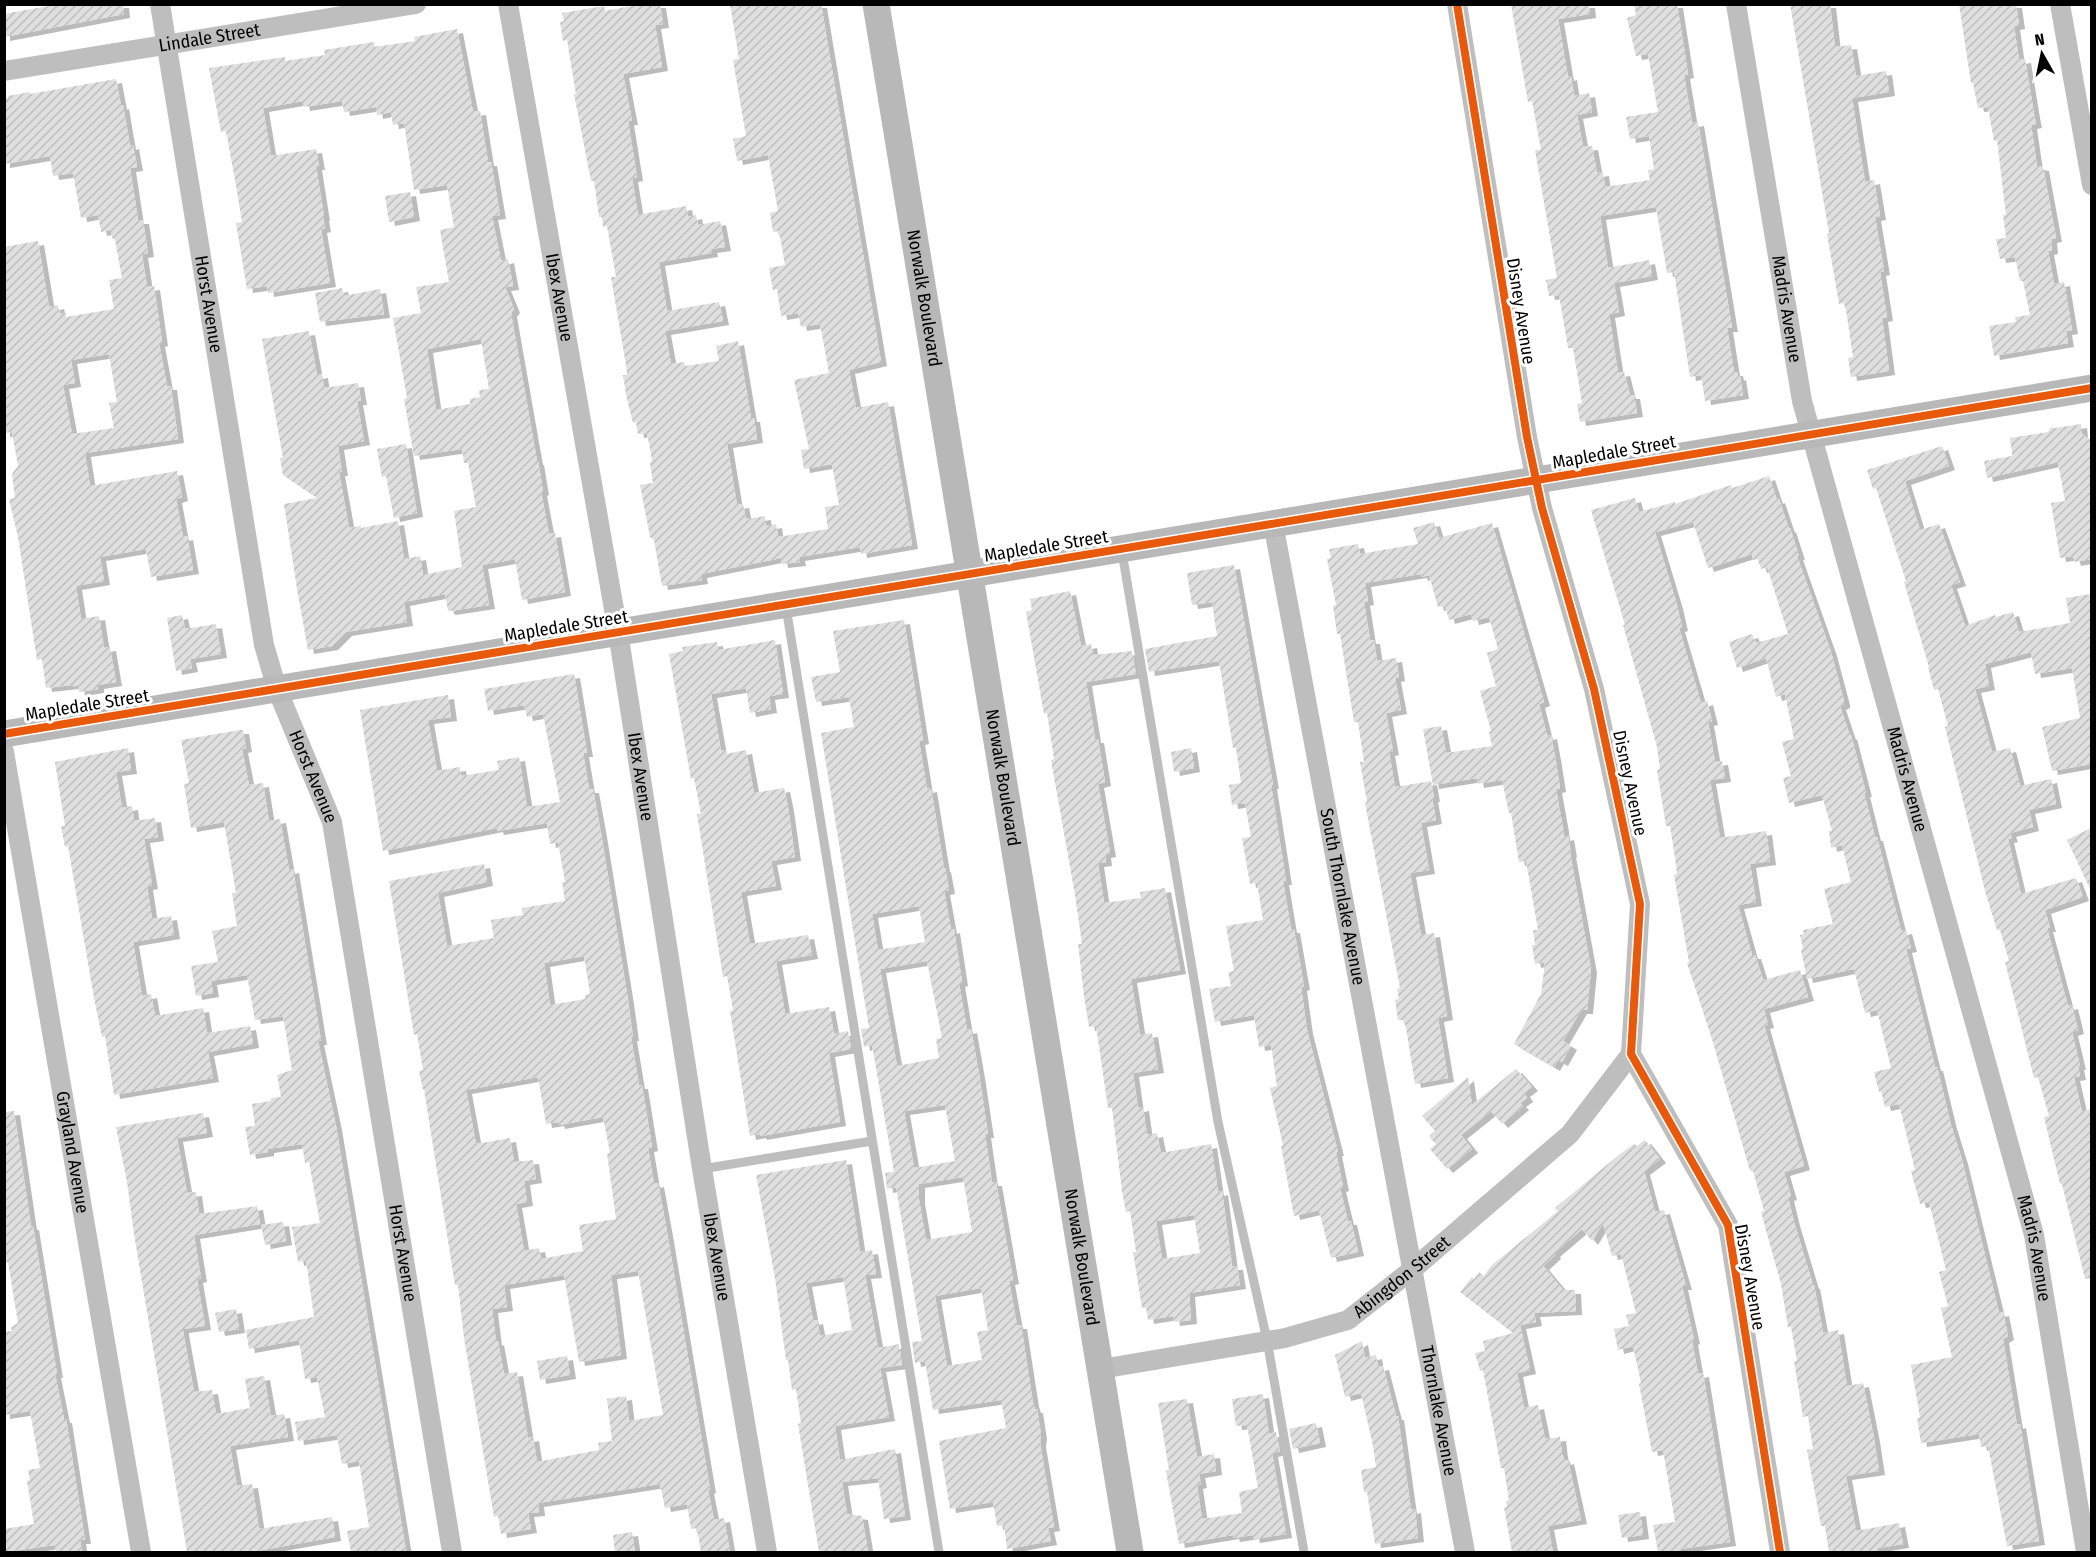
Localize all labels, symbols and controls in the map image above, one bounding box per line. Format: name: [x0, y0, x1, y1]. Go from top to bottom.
street label: Lindale Street: [157, 19, 262, 57]
north arrow: [2012, 24, 2072, 84]
text: N: [2034, 30, 2046, 50]
street label: Norwalk Boulevard: [902, 228, 946, 368]
street label: Ibex Avenue: [541, 252, 578, 344]
street label: Horst Avenue: [190, 254, 227, 354]
street label: Madris Avenue: [1767, 254, 1806, 364]
street label: Disney Avenue: [1502, 256, 1540, 366]
street label: Mapledale Street: [1550, 430, 1678, 474]
street label: Mapledale Street: [983, 525, 1110, 567]
street label: Mapledale Street: [503, 605, 630, 647]
street label: Mapledale Street: [24, 684, 151, 726]
street label: Norwalk Boulevard: [981, 707, 1025, 848]
street label: Madris Avenue: [1882, 724, 1932, 834]
street label: Horst Avenue: [284, 727, 342, 826]
street label: Disney Avenue: [1608, 728, 1652, 838]
street label: Ibex Avenue: [623, 731, 658, 823]
street label: South Thornlake Avenue: [1315, 806, 1370, 987]
street label: Grayland Avenue: [51, 1089, 94, 1215]
street label: Norwalk Boulevard: [1060, 1187, 1104, 1327]
street label: Madris Avenue: [2012, 1192, 2056, 1303]
street label: Horst Avenue: [384, 1203, 422, 1303]
street label: Ibex Avenue: [699, 1211, 735, 1303]
street label: Disney Avenue: [1730, 1222, 1770, 1332]
street label: Abingdon Street: [1349, 1231, 1455, 1323]
street label: Thornlake Avenue: [1416, 1344, 1462, 1478]

